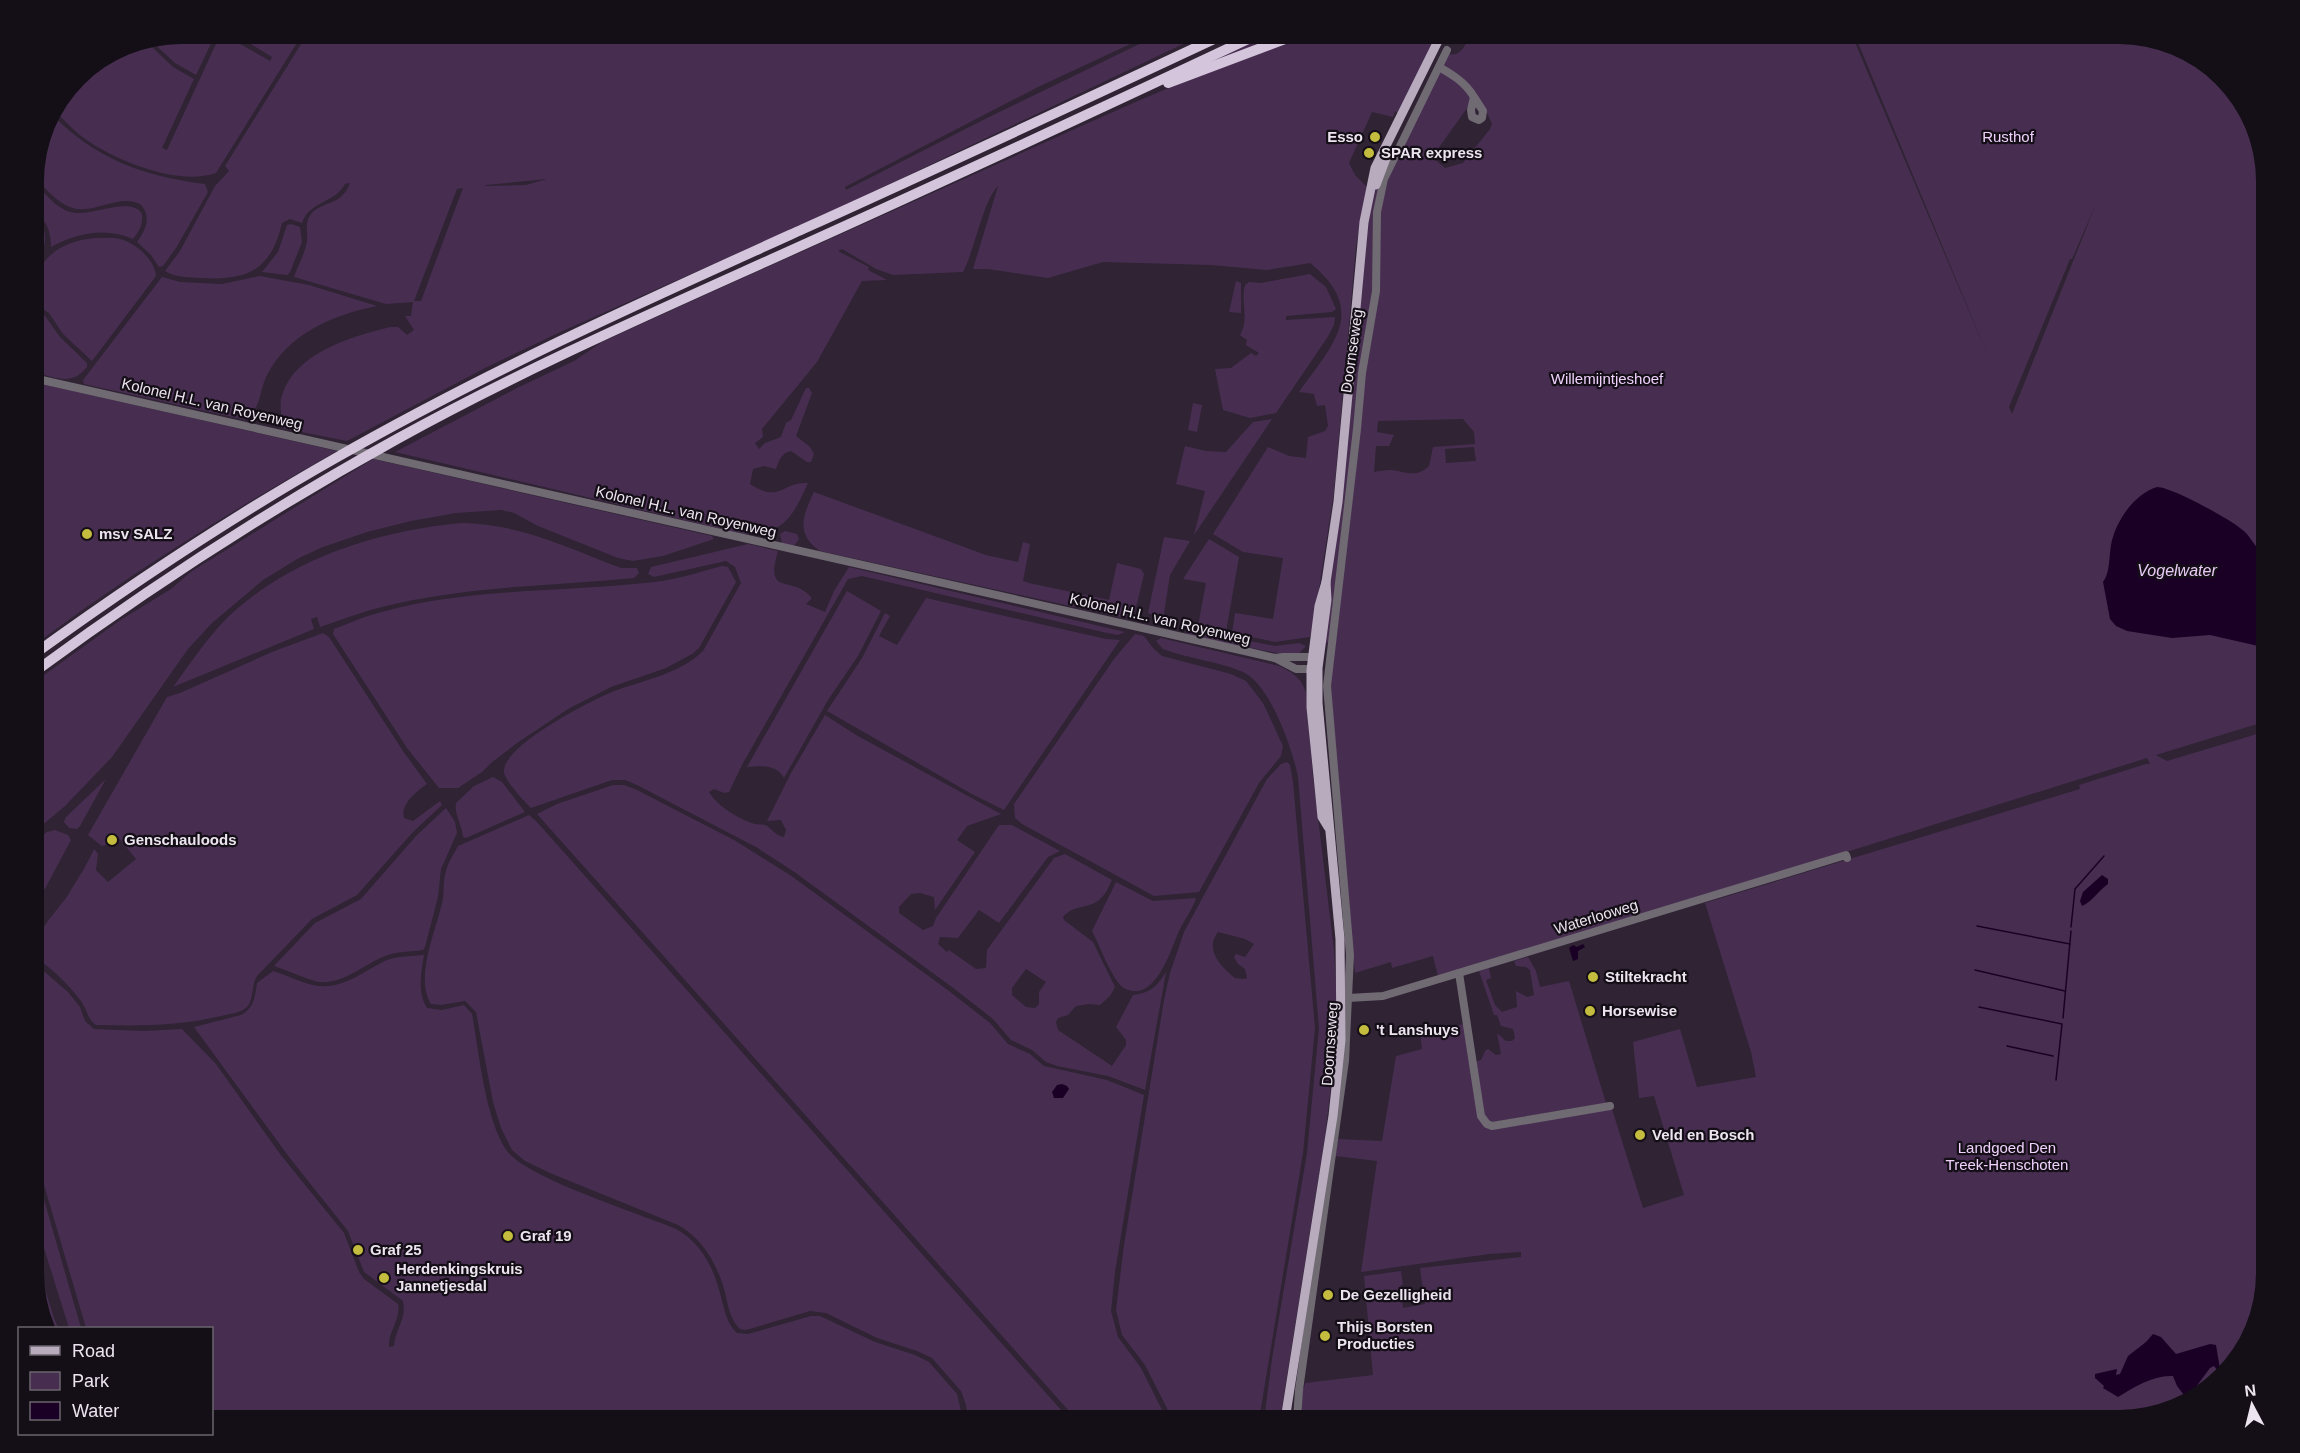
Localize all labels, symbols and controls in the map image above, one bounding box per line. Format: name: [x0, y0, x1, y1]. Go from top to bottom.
place label: Esso: [1327, 128, 1363, 145]
park label: Rusthof: [1982, 128, 2035, 145]
marker: Esso: [1368, 130, 1382, 144]
place label: SPAR express: [1381, 144, 1482, 161]
marker: SPAR express: [1362, 146, 1376, 160]
street label: Doornseweg: [1337, 308, 1366, 394]
park label: Willemijntjeshoef: [1551, 370, 1664, 387]
street label: Kolonel H.L. van Royenweg: [120, 374, 304, 433]
street label: Kolonel H.L. van Royenweg: [594, 482, 778, 541]
place label: msv SALZ: [99, 525, 172, 542]
marker: msv SALZ: [80, 527, 94, 541]
water label: Vogelwater: [2137, 562, 2217, 579]
street label: Kolonel H.L. van Royenweg: [1068, 589, 1252, 648]
place label: Genschauloods: [124, 831, 237, 848]
marker: Genschauloods: [105, 833, 119, 847]
street label: Waterlooweg: [1552, 896, 1640, 937]
place label: Stiltekracht: [1605, 968, 1687, 985]
marker: Stiltekracht: [1586, 970, 1600, 984]
street label: Doornseweg: [1318, 1001, 1341, 1087]
place label: Horsewise: [1602, 1002, 1677, 1019]
marker: Horsewise: [1583, 1004, 1597, 1018]
place label: 't Lanshuys: [1376, 1021, 1459, 1038]
marker: 't Lanshuys: [1357, 1023, 1371, 1037]
place label: Veld en Bosch: [1652, 1126, 1755, 1143]
marker: Veld en Bosch: [1633, 1128, 1647, 1142]
park label: Landgoed Den Treek-Henschoten: [1946, 1139, 2068, 1173]
place label: Graf 19: [520, 1227, 572, 1244]
marker: Graf 19: [501, 1229, 515, 1243]
place label: Graf 25: [370, 1241, 422, 1258]
marker: Graf 25: [351, 1243, 365, 1257]
place label: Herdenkingskruis Jannetjesdal: [396, 1260, 523, 1294]
marker: Herdenkingskruis Jannetjesdal: [377, 1271, 391, 1285]
place label: De Gezelligheid: [1340, 1286, 1452, 1303]
marker: De Gezelligheid: [1321, 1288, 1335, 1302]
place label: Thijs Borsten Producties: [1337, 1318, 1433, 1352]
legend: [18, 1327, 213, 1435]
marker: Thijs Borsten Producties: [1318, 1329, 1332, 1343]
text: Road: [72, 1341, 115, 1361]
text: Park: [72, 1371, 110, 1391]
north arrow: [2222, 1375, 2282, 1435]
text: N: [2243, 1381, 2257, 1400]
text: Water: [72, 1401, 119, 1421]

